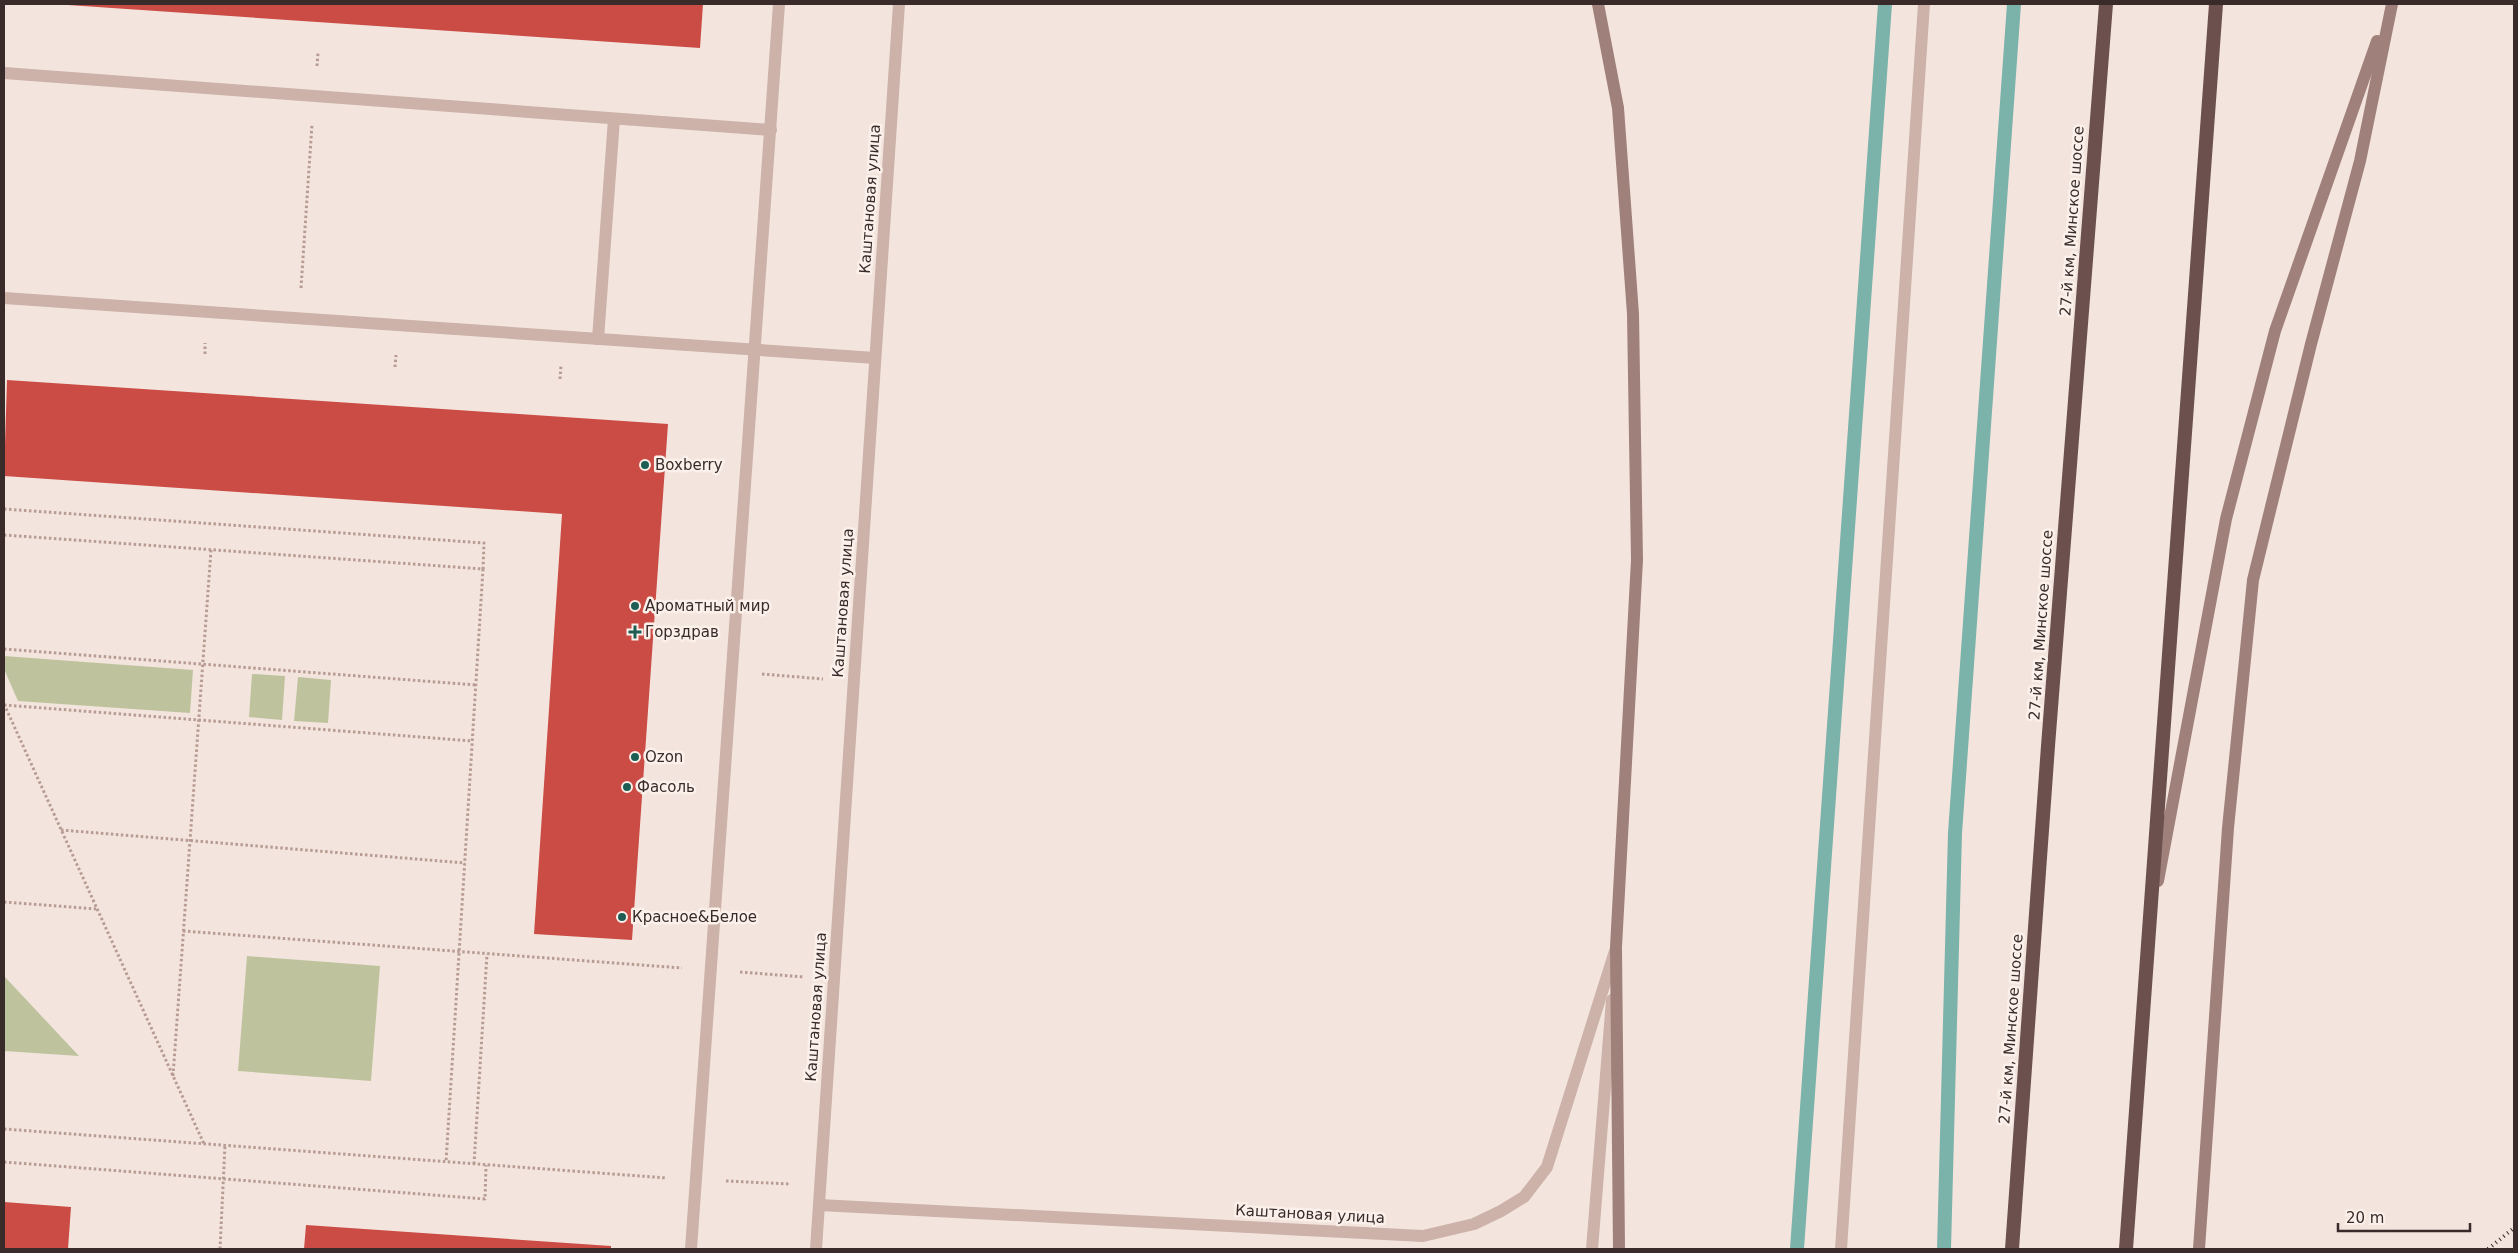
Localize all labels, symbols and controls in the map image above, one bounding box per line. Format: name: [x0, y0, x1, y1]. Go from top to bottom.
street label: Каштановая улица: [856, 124, 884, 274]
street label: 27-й км, Минское шоссе: [2056, 125, 2088, 317]
place label: Boxberry: [655, 456, 723, 474]
marker: Boxberry: [639, 459, 651, 471]
street label: Каштановая улица: [829, 528, 857, 678]
street label: 27-й км, Минское шоссе: [2025, 529, 2057, 721]
place label: Ароматный мир: [645, 597, 770, 615]
marker: Ароматный мир: [629, 600, 641, 612]
place label: Горздрав: [645, 623, 719, 641]
marker: Горздрав: [629, 626, 641, 638]
place label: Ozon: [645, 748, 683, 766]
marker: Ozon: [629, 751, 641, 763]
place label: Фасоль: [637, 778, 695, 796]
marker: Фасоль: [621, 781, 633, 793]
place label: Красное&Белое: [632, 908, 757, 926]
marker: Красное&Белое: [616, 911, 628, 923]
street label: Каштановая улица: [802, 932, 830, 1082]
street label: 27-й км, Минское шоссе: [1995, 933, 2027, 1125]
scale bar: [2338, 1200, 2470, 1232]
street label: Каштановая улица: [1235, 1201, 1385, 1227]
text: 20 m: [2346, 1209, 2384, 1227]

